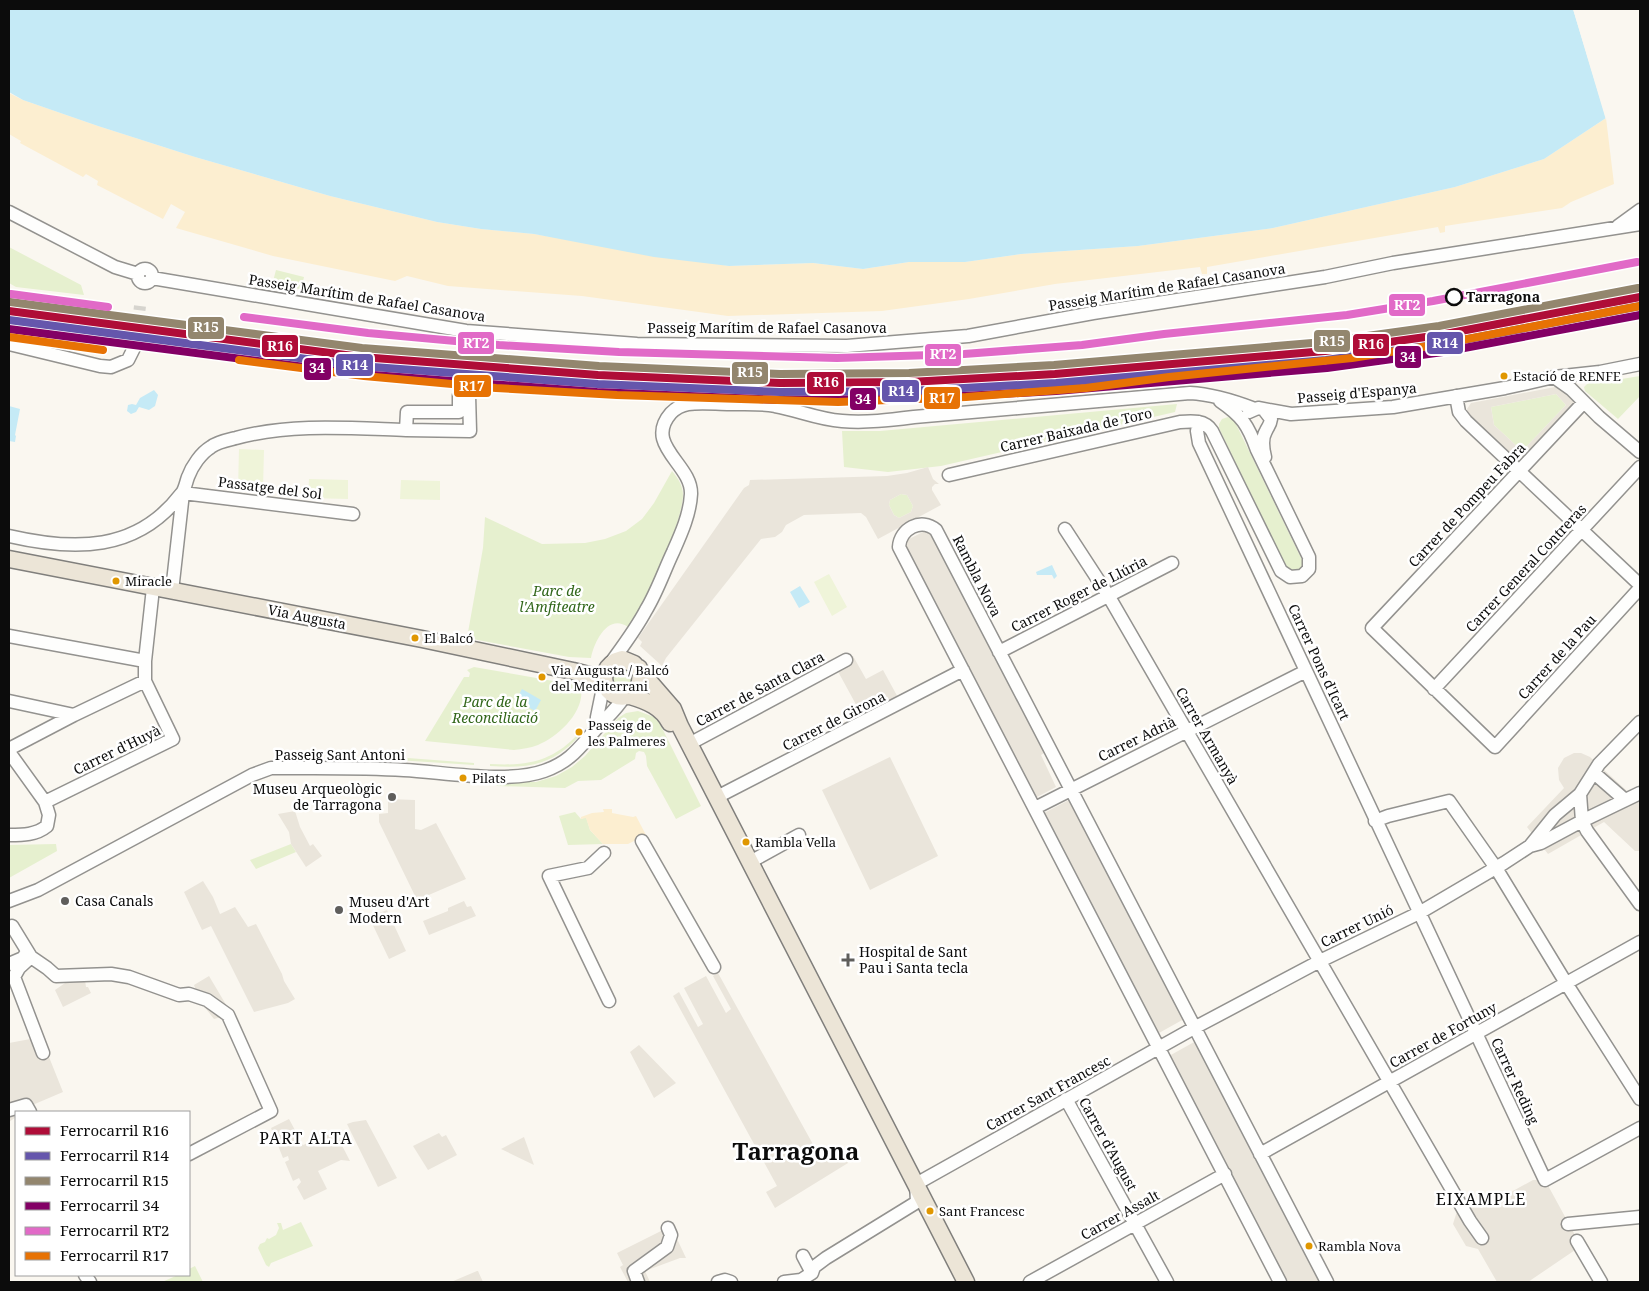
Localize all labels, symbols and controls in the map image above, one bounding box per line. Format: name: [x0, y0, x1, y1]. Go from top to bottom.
street label: Passeig Marítim de Rafael Casanova: [1047, 258, 1287, 315]
street label: Passeig Marítim de Rafael Casanova: [247, 269, 487, 326]
place label: Tarragona: [1466, 287, 1540, 306]
marker: Tarragona: [1445, 288, 1463, 306]
line badge: RT2: [1388, 293, 1426, 317]
text: RT2: [1394, 295, 1420, 314]
line badge: R15: [187, 316, 225, 340]
text: R15: [193, 317, 219, 336]
street label: Passeig Marítim de Rafael Casanova: [647, 318, 887, 337]
line badge: R15: [1313, 329, 1351, 353]
line badge: RT2: [457, 331, 495, 355]
text: R15: [1319, 331, 1345, 350]
line badge: R14: [1426, 331, 1464, 355]
text: RT2: [463, 333, 489, 352]
line badge: R16: [1352, 333, 1390, 357]
text: R14: [1432, 333, 1458, 352]
line badge: R16: [261, 334, 299, 358]
text: R16: [1358, 334, 1384, 353]
text: R16: [267, 336, 293, 355]
line badge: RT2: [924, 343, 962, 367]
text: RT2: [930, 344, 956, 363]
line badge: 34: [1394, 345, 1422, 369]
text: 34: [1400, 347, 1416, 366]
line badge: R14: [335, 353, 374, 377]
text: R14: [342, 355, 368, 374]
line badge: 34: [303, 357, 332, 381]
text: 34: [309, 358, 325, 377]
line badge: R15: [731, 361, 769, 385]
text: R15: [737, 362, 763, 381]
place label: Estació de RENFE: [1513, 367, 1621, 385]
line badge: R16: [806, 371, 845, 395]
marker: Estació de RENFE: [1499, 371, 1509, 381]
text: R16: [813, 372, 839, 391]
line badge: R17: [453, 374, 492, 398]
text: R17: [459, 376, 485, 395]
street label: Passeig d'Espanya: [1296, 378, 1418, 407]
line badge: R14: [881, 379, 920, 403]
text: R14: [888, 381, 914, 400]
line badge: R17: [923, 386, 961, 410]
line badge: 34: [849, 387, 877, 411]
text: R17: [929, 388, 955, 407]
text: 34: [855, 389, 871, 408]
street label: Carrer Baixada de Toro: [998, 403, 1154, 456]
street label: Carrer de Pompeu Fabra: [1404, 438, 1530, 571]
street label: Passatge del Sol: [217, 472, 324, 503]
street label: Carrer General Contreras: [1461, 499, 1590, 636]
street label: Rambla Nova: [949, 532, 1006, 620]
street label: Carrer Roger de Llúria: [1007, 551, 1150, 636]
place label: Miracle: [125, 572, 172, 590]
marker: Miracle: [111, 576, 121, 586]
park label: Parc de l'Amfiteatre: [519, 581, 595, 616]
street label: Via Augusta: [266, 600, 348, 633]
street label: Carrer Pons d'Icart: [1284, 601, 1355, 723]
street label: Carrer de la Pau: [1513, 610, 1600, 703]
place label: El Balcó: [424, 629, 473, 647]
marker: El Balcó: [410, 633, 420, 643]
street label: Carrer de Santa Clara: [692, 647, 828, 731]
place label: Via Augusta / Balcó del Mediterrani: [551, 661, 669, 695]
marker: Via Augusta / Balcó del Mediterrani: [537, 672, 547, 682]
street label: Carrer Armanyà: [1172, 684, 1243, 788]
street label: Carrer de Girona: [779, 686, 889, 755]
park label: Parc de la Reconciliació: [451, 692, 538, 727]
street label: Carrer Adrià: [1095, 711, 1179, 766]
place label: Passeig de les Palmeres: [588, 716, 666, 750]
street label: Carrer d'Huyà: [70, 720, 164, 779]
marker: Passeig de les Palmeres: [574, 727, 584, 737]
street label: Passeig Sant Antoni: [275, 745, 406, 764]
place label: Pilats: [472, 769, 506, 787]
marker: Pilats: [458, 773, 468, 783]
place label: Museu Arqueològic de Tarragona: [253, 779, 382, 814]
marker: Museu Arqueològic de Tarragona: [386, 791, 398, 803]
place label: Rambla Vella: [755, 833, 836, 851]
marker: Rambla Vella: [741, 837, 751, 847]
place label: Casa Canals: [75, 891, 153, 910]
place label: Museu d'Art Modern: [349, 892, 429, 927]
marker: Casa Canals: [59, 895, 71, 907]
street label: Carrer Unió: [1317, 900, 1396, 951]
marker: Museu d'Art Modern: [333, 904, 345, 916]
place label: Hospital de Sant Pau i Santa tecla: [859, 942, 969, 977]
marker: Hospital de Sant Pau i Santa tecla: [841, 953, 855, 967]
street label: Carrer de Fortuny: [1386, 997, 1500, 1072]
street label: Carrer Reding: [1487, 1034, 1544, 1128]
street label: Carrer Sant Francesc: [982, 1050, 1113, 1135]
street label: Carrer d'August: [1075, 1094, 1142, 1194]
legend: [15, 1111, 190, 1276]
text: Ferrocarril R16: [60, 1120, 169, 1140]
district label: PART ALTA: [259, 1127, 353, 1149]
district label: Tarragona: [733, 1134, 859, 1167]
text: Ferrocarril R14: [60, 1145, 170, 1165]
text: Ferrocarril R15: [60, 1170, 169, 1190]
street label: Carrer Assalt: [1077, 1185, 1162, 1244]
district label: EIXAMPLE: [1436, 1188, 1526, 1210]
text: Ferrocarril 34: [60, 1195, 160, 1215]
place label: Sant Francesc: [939, 1202, 1025, 1220]
marker: Sant Francesc: [925, 1206, 935, 1216]
text: Ferrocarril RT2: [60, 1220, 170, 1240]
place label: Rambla Nova: [1318, 1237, 1401, 1255]
marker: Rambla Nova: [1304, 1241, 1314, 1251]
text: Ferrocarril R17: [60, 1245, 169, 1265]

